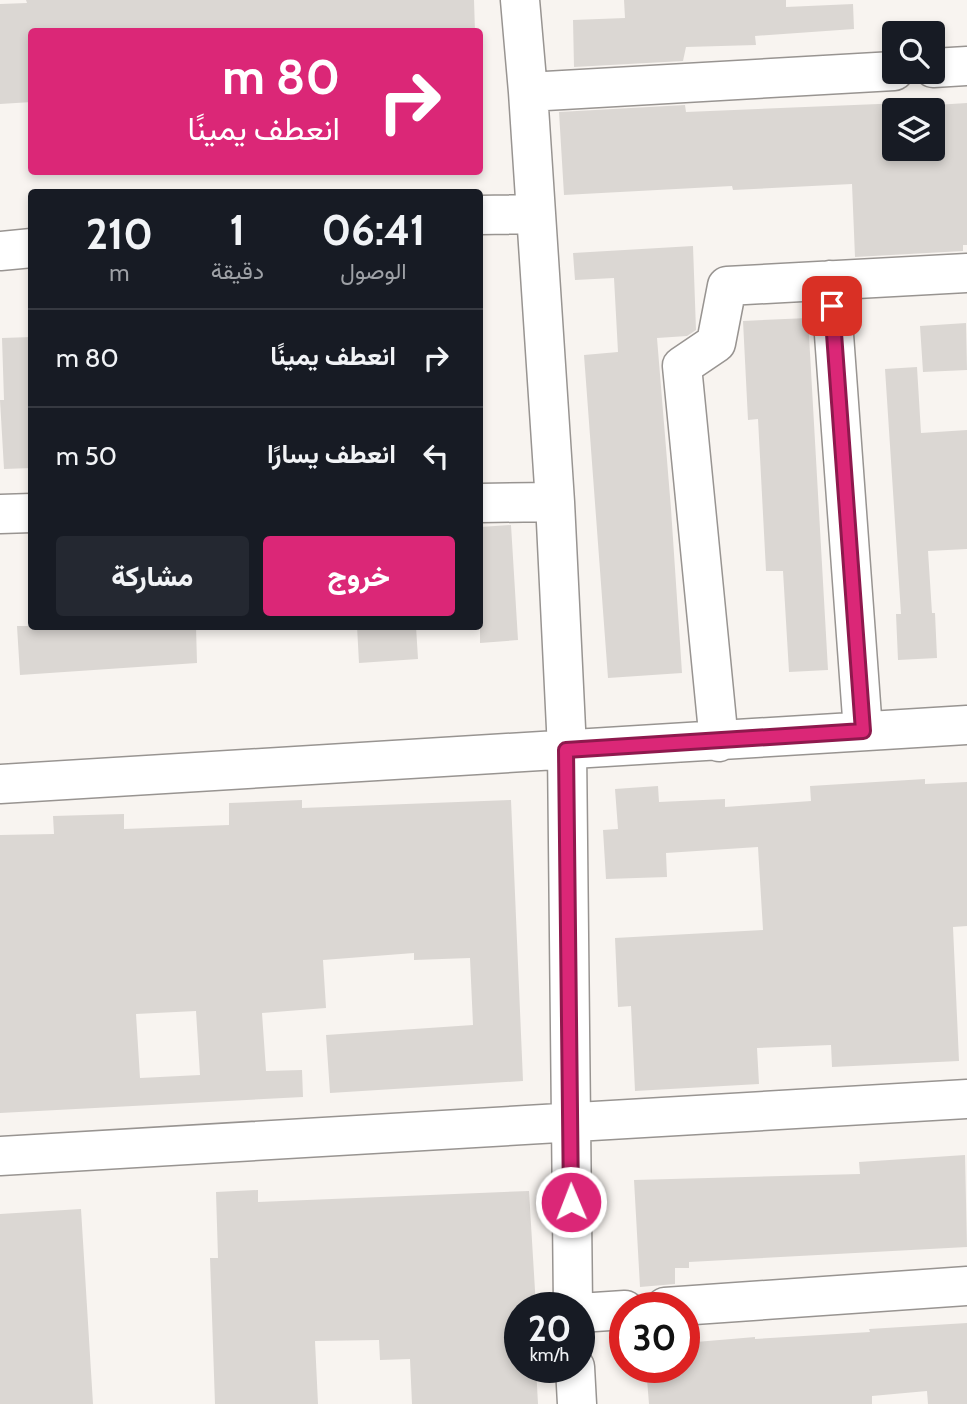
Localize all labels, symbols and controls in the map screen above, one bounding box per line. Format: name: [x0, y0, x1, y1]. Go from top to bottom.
map controls: [882, 21, 945, 161]
button: search: [882, 21, 945, 84]
text: 80 m: [222, 47, 340, 106]
icon: right: [364, 56, 455, 147]
button: layers: [882, 98, 945, 161]
text: انعطف يمينًا: [188, 109, 340, 148]
text: 1: [230, 204, 245, 256]
text: 06:41: [322, 204, 425, 256]
text: 210: [86, 208, 153, 260]
text: دقيقة: [211, 257, 264, 285]
text: الوصول: [340, 257, 407, 285]
text: m: [109, 259, 129, 287]
pin: [802, 276, 862, 336]
icon: arrive: [813, 287, 851, 325]
icon: right: [417, 339, 455, 377]
text: انعطف يمينًا: [270, 340, 396, 372]
text: 80 m: [56, 342, 119, 374]
icon: left: [417, 437, 455, 475]
text: انعطف يسارًا: [267, 438, 396, 470]
text: 50 m: [56, 440, 117, 472]
button: مشاركة: [56, 536, 249, 616]
button: خروج: [263, 536, 455, 616]
position arrow: [534, 1165, 608, 1239]
speed limit sign: 30: [609, 1292, 700, 1383]
text: 20: [528, 1307, 571, 1350]
text: km/h: [530, 1344, 569, 1366]

